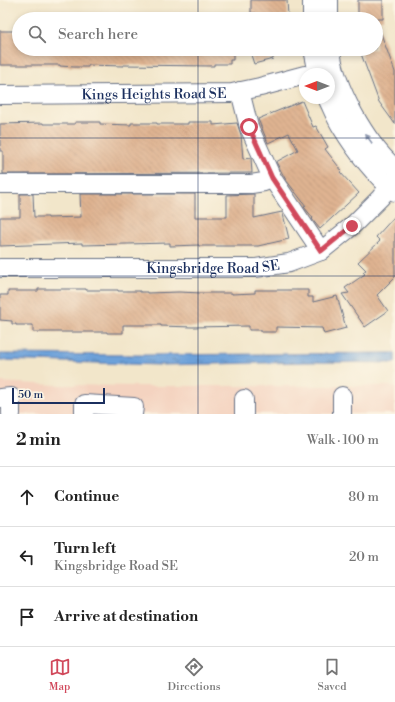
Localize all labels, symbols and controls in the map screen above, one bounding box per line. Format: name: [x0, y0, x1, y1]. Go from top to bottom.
search box: [12, 12, 383, 56]
icon: search: [26, 23, 48, 45]
text: Search here: [58, 25, 138, 44]
north arrow: [299, 68, 335, 104]
street label: Kings Heights Road SE: [81, 85, 227, 104]
route start: [240, 118, 258, 136]
one-way arrow: [366, 134, 374, 144]
route end: [343, 217, 361, 235]
street label: Kingsbridge Road SE: [146, 257, 281, 278]
scale bar: [12, 386, 105, 405]
text: 50 m: [18, 388, 43, 402]
text: 2 min: [16, 429, 61, 451]
text: Walk · 100 m: [307, 432, 379, 448]
icon: ahead: [16, 486, 38, 508]
text: Continue: [54, 487, 119, 506]
text: 80 m: [348, 489, 379, 505]
text: Turn left: [54, 539, 116, 558]
icon: left: [16, 546, 38, 568]
text: 20 m: [349, 549, 379, 565]
text: Kingsbridge Road SE: [54, 558, 178, 574]
icon: arrive: [16, 606, 38, 628]
text: Arrive at destination: [54, 607, 198, 626]
tab: Map: [49, 656, 71, 694]
tab: Directions: [168, 656, 221, 694]
tab: Saved: [318, 656, 346, 694]

